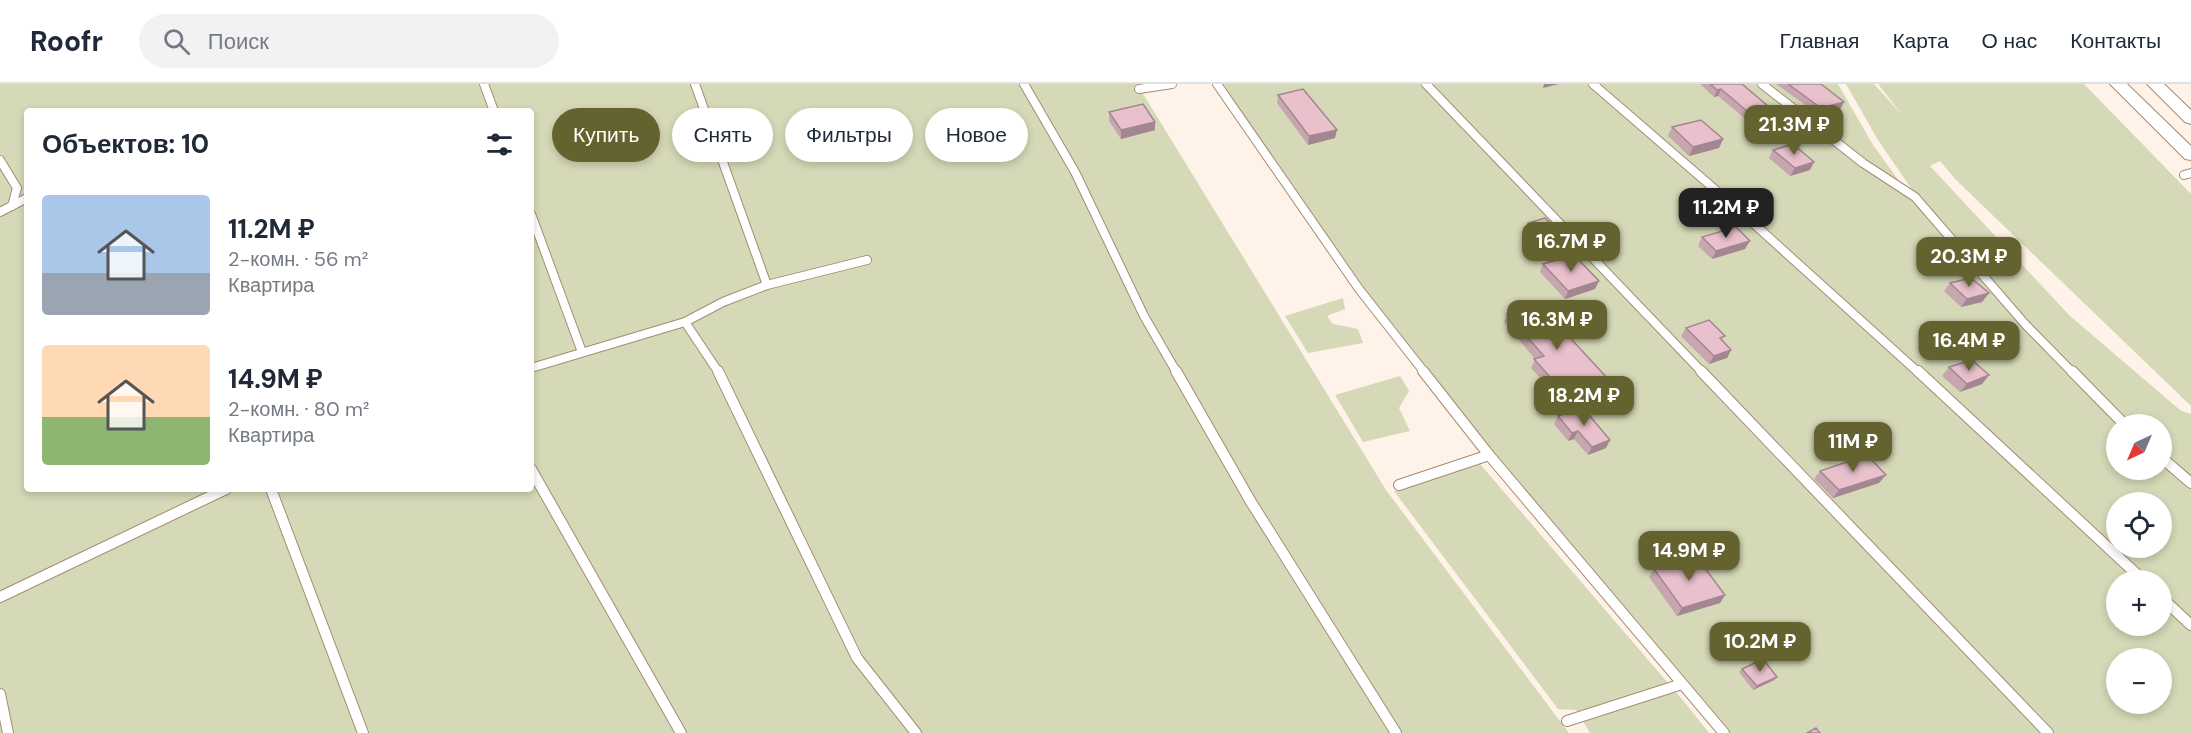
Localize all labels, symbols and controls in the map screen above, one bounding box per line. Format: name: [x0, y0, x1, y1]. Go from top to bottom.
search box: [139, 14, 559, 68]
text: Roofr: [30, 23, 103, 60]
icon: search: [160, 25, 193, 58]
text: Поиск: [208, 27, 269, 56]
text: Главная: [1779, 27, 1859, 55]
text: Карта: [1892, 27, 1949, 55]
text: О нас: [1982, 27, 2037, 55]
text: Контакты: [2070, 27, 2161, 55]
pin: 21.3M ₽: [1739, 105, 1849, 156]
chip: Купить: [552, 108, 660, 162]
chip: Снять: [672, 108, 773, 162]
chip: Фильтры: [785, 108, 913, 162]
chip: Новое: [925, 108, 1028, 162]
text: 21.3M ₽: [1758, 111, 1830, 137]
text: Объектов: 10: [42, 127, 209, 161]
icon: filters: [483, 128, 516, 161]
pin: 11.2M ₽: [1671, 188, 1781, 239]
text: 11.2M ₽: [1693, 194, 1759, 220]
text: 11.2M ₽: [228, 212, 315, 246]
icon: home: [90, 219, 162, 291]
pin: 16.7M ₽: [1516, 222, 1626, 273]
text: 16.7M ₽: [1536, 228, 1606, 254]
pin: 20.3M ₽: [1914, 237, 2024, 288]
text: 20.3M ₽: [1930, 243, 2008, 269]
text: 2-комн. · 56 m²: [228, 246, 368, 272]
text: Квартира: [228, 272, 314, 298]
pin: 16.3M ₽: [1502, 300, 1612, 351]
text: 16.3M ₽: [1521, 306, 1593, 332]
pin: 16.4M ₽: [1914, 321, 2024, 372]
text: 16.4M ₽: [1933, 327, 2005, 353]
text: 14.9M ₽: [228, 362, 323, 396]
icon: home: [90, 369, 162, 441]
pin: 18.2M ₽: [1529, 376, 1639, 427]
text: 18.2M ₽: [1548, 382, 1620, 408]
text: 2-комн. · 80 m²: [228, 396, 369, 422]
north arrow: [2106, 414, 2172, 480]
map controls: [2106, 414, 2172, 714]
text: Квартира: [228, 422, 314, 448]
pin: 11M ₽: [1811, 422, 1895, 473]
text: 11M ₽: [1828, 428, 1878, 454]
button: locate: [2106, 492, 2172, 558]
pin: 14.9M ₽: [1634, 531, 1744, 582]
text: 14.9M ₽: [1653, 537, 1725, 563]
button: +: [2106, 570, 2172, 636]
pin: 10.2M ₽: [1705, 622, 1815, 673]
text: 10.2M ₽: [1724, 628, 1796, 654]
button: −: [2106, 648, 2172, 714]

